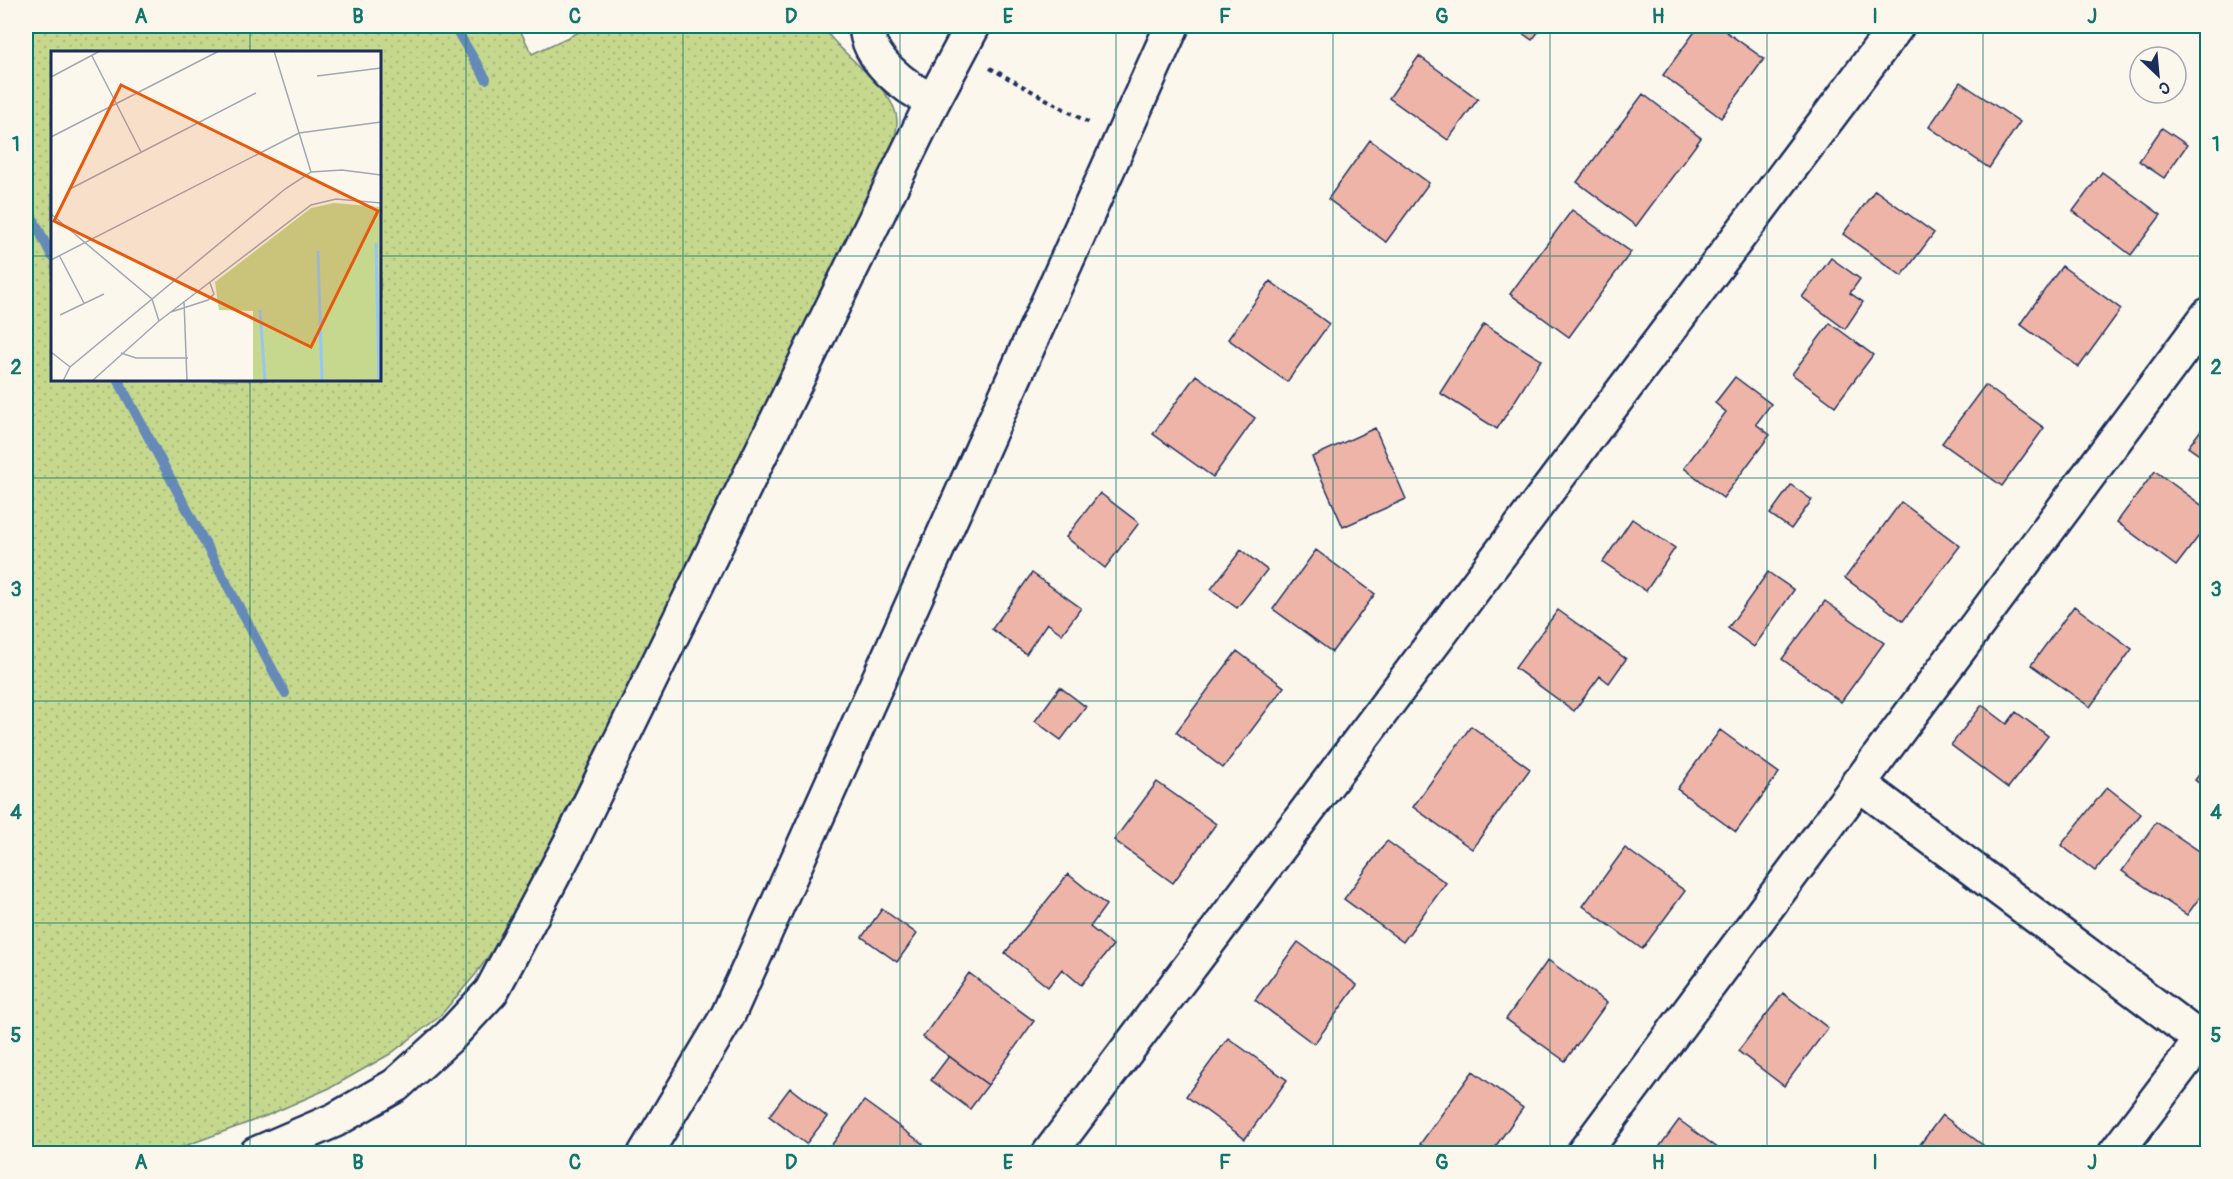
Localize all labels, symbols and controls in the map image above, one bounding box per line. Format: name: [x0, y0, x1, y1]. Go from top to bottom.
text: A: [135, 4, 148, 29]
text: B: [352, 4, 364, 29]
text: C: [569, 4, 581, 29]
text: D: [785, 4, 798, 29]
text: E: [1003, 4, 1014, 29]
text: F: [1219, 4, 1231, 29]
text: G: [1435, 4, 1449, 29]
text: H: [1652, 4, 1665, 29]
text: I: [1872, 4, 1878, 29]
text: J: [2087, 4, 2097, 29]
north arrow: [2128, 45, 2188, 105]
inset map: [51, 51, 381, 381]
text: С: [2155, 76, 2173, 99]
text: 1: [12, 132, 20, 157]
text: 1: [2212, 132, 2220, 157]
text: 2: [10, 355, 22, 380]
text: 2: [2210, 355, 2222, 380]
text: 3: [10, 577, 22, 602]
text: 3: [2210, 577, 2222, 602]
text: 4: [10, 800, 22, 825]
text: 4: [2210, 800, 2222, 825]
text: 5: [11, 1023, 22, 1048]
text: 5: [2211, 1023, 2222, 1048]
text: A: [135, 1150, 148, 1175]
text: B: [352, 1150, 364, 1175]
text: C: [569, 1150, 581, 1175]
text: D: [785, 1150, 798, 1175]
text: E: [1003, 1150, 1014, 1175]
text: F: [1219, 1150, 1231, 1175]
text: G: [1435, 1150, 1449, 1175]
text: H: [1652, 1150, 1665, 1175]
text: I: [1872, 1150, 1878, 1175]
text: J: [2087, 1150, 2097, 1175]

